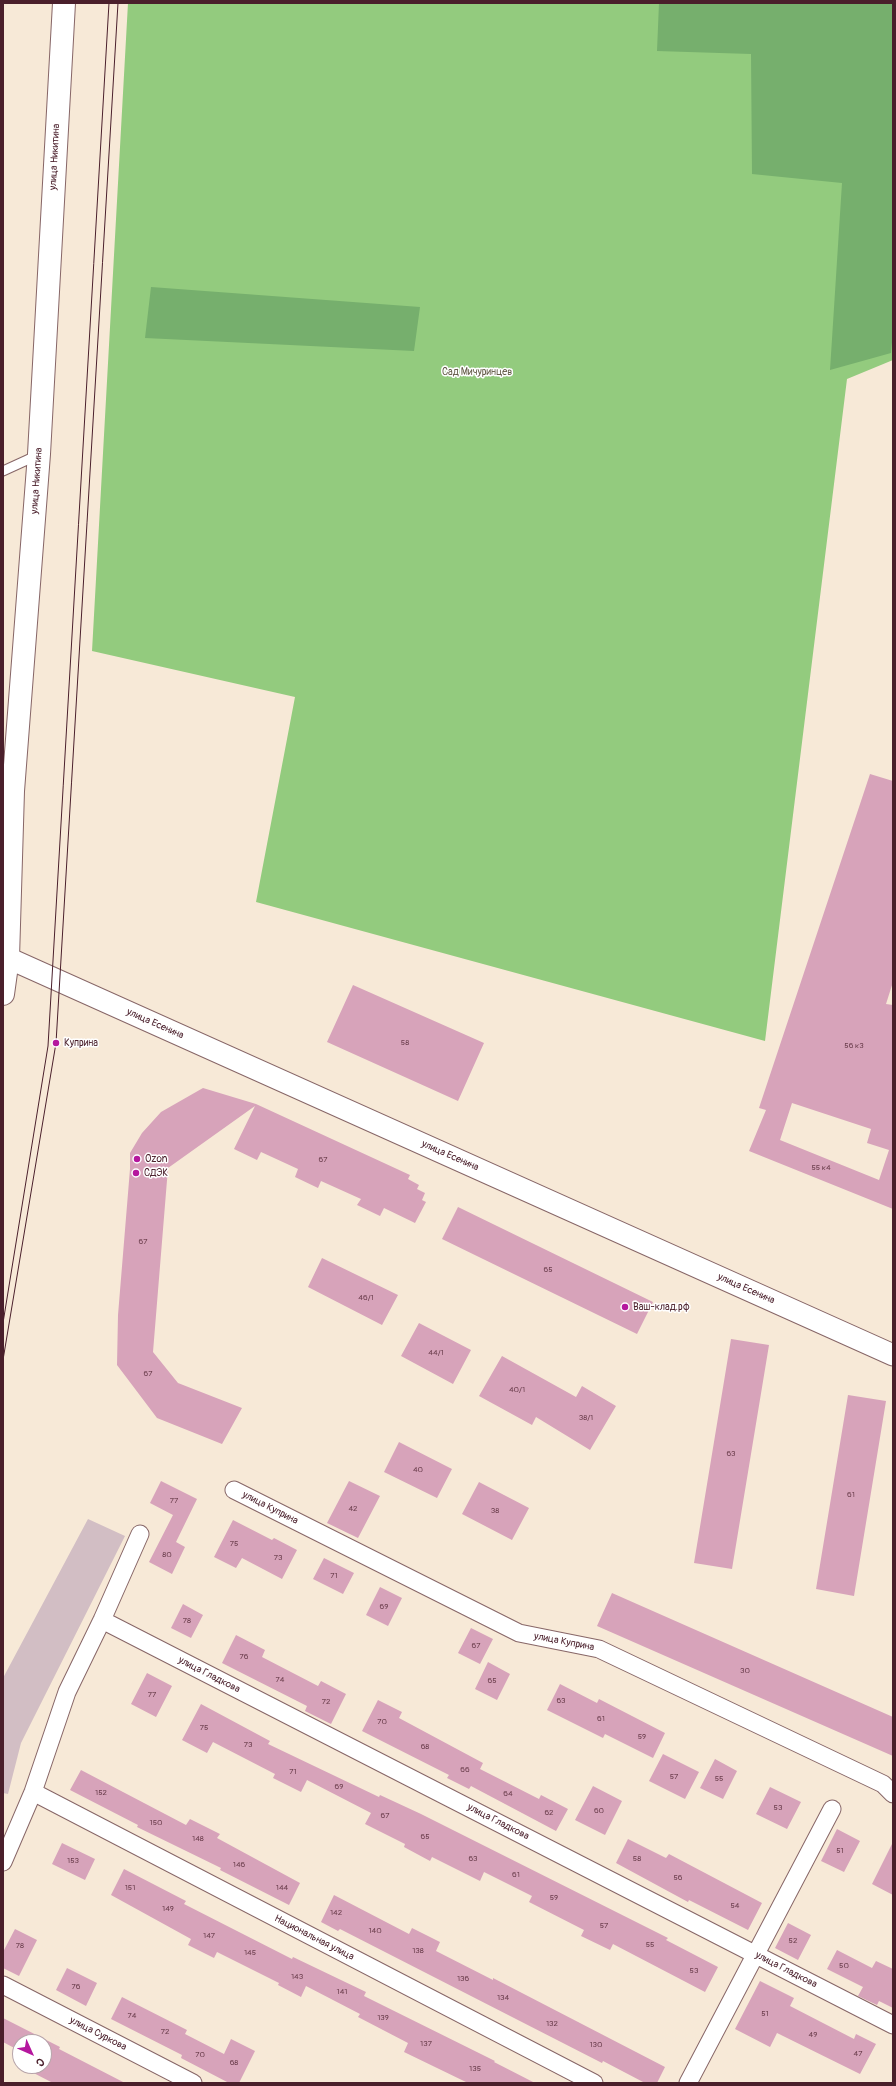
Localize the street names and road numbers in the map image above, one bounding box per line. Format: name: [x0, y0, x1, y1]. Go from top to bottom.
street label: улица Никитина: [47, 123, 63, 191]
street label: улица Никитина: [29, 447, 45, 515]
street label: улица Есенина: [125, 1006, 185, 1042]
street label: улица Есенина: [420, 1138, 480, 1174]
street label: улица Есенина: [716, 1271, 776, 1307]
street label: улица Куприна: [240, 1489, 300, 1527]
street label: улица Куприна: [533, 1630, 595, 1654]
street label: улица Гладкова: [176, 1654, 242, 1696]
street label: улица Гладкова: [465, 1801, 531, 1843]
street label: Национальная улица: [272, 1913, 356, 1963]
street label: улица Гладкова: [753, 1949, 819, 1991]
street label: улица Суркова: [68, 2015, 128, 2053]

